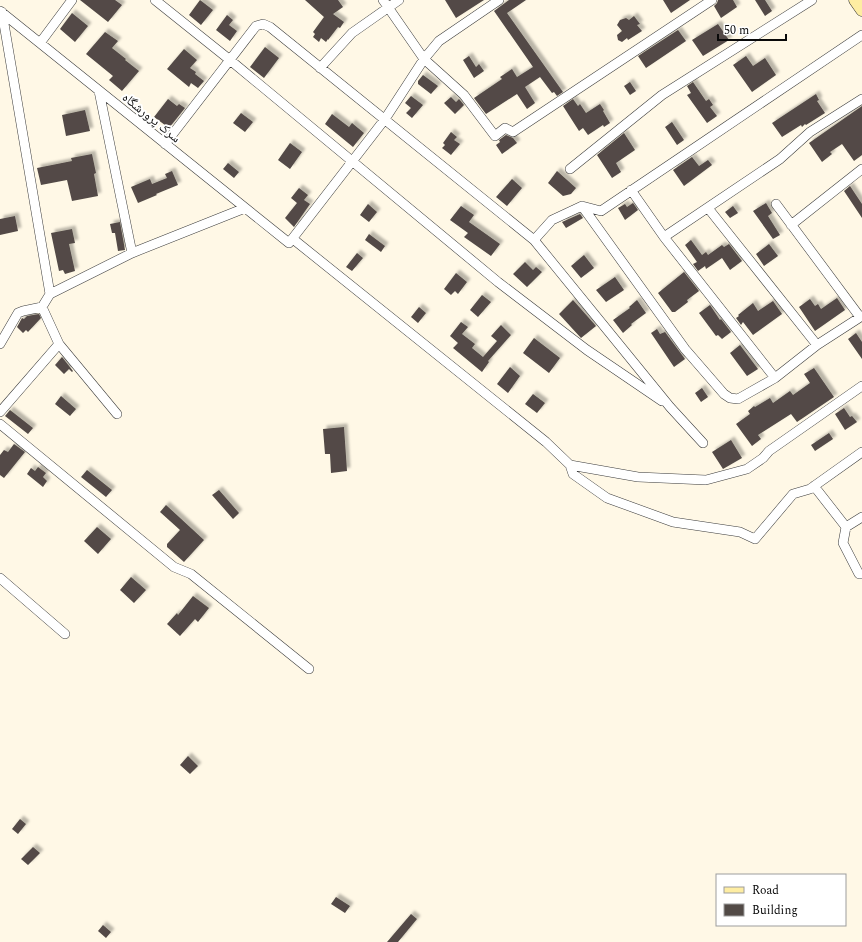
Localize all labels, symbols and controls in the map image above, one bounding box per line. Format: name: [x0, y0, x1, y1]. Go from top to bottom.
scale bar: [718, 16, 786, 42]
text: 50 m: [724, 21, 749, 40]
street label: سرک پرورشگاه: [118, 88, 185, 148]
legend: [716, 874, 846, 926]
text: Road: [752, 881, 779, 900]
text: Building: [752, 901, 798, 920]

